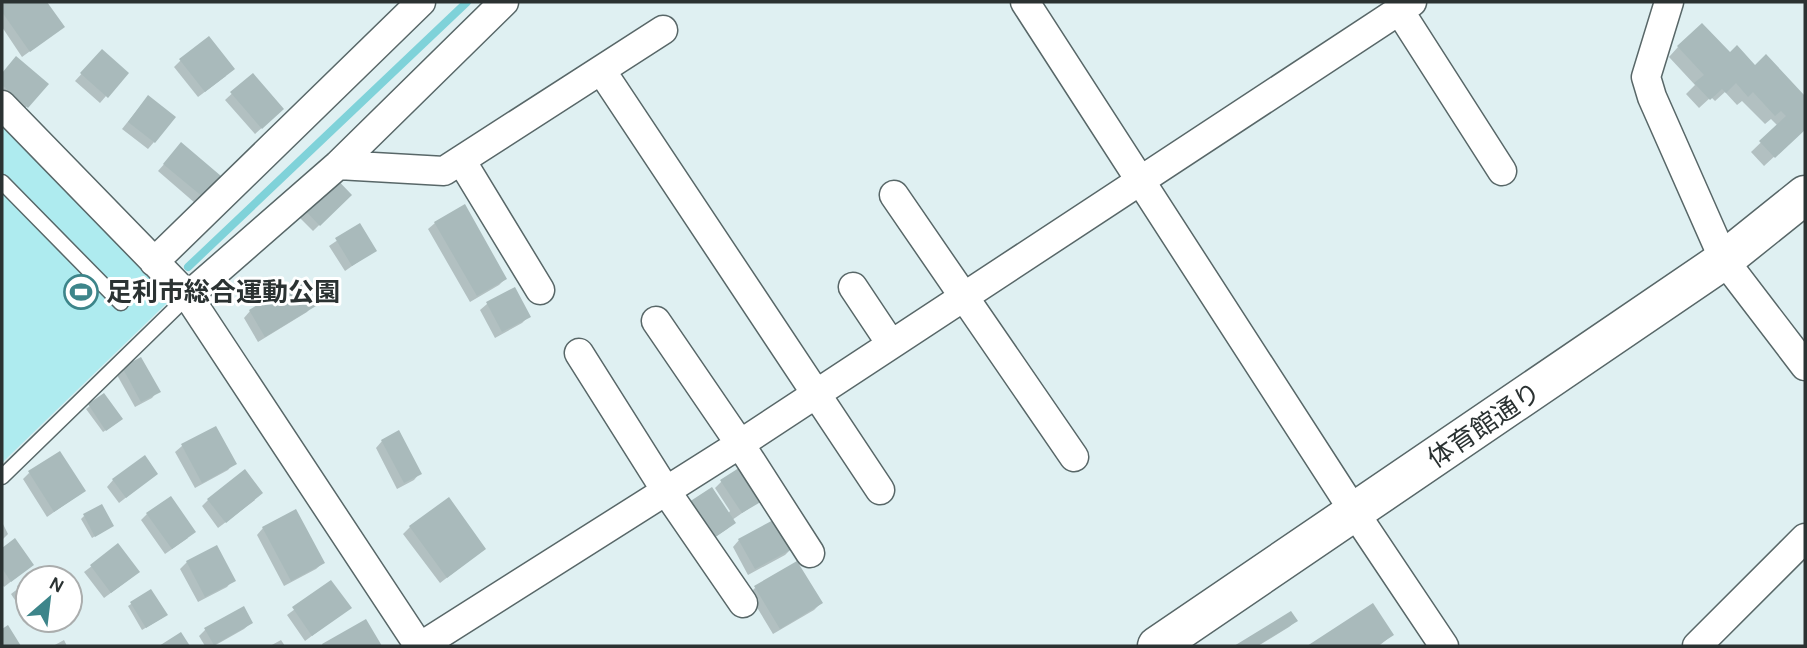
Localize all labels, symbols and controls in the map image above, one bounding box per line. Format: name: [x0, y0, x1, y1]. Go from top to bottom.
sports icon: 足利市総合運動公園: [62, 273, 100, 311]
place label: 足利市総合運動公園: [106, 277, 340, 308]
street label: 体育館通り: [1422, 376, 1547, 475]
north arrow: [14, 564, 84, 634]
text: N: [45, 572, 68, 598]

